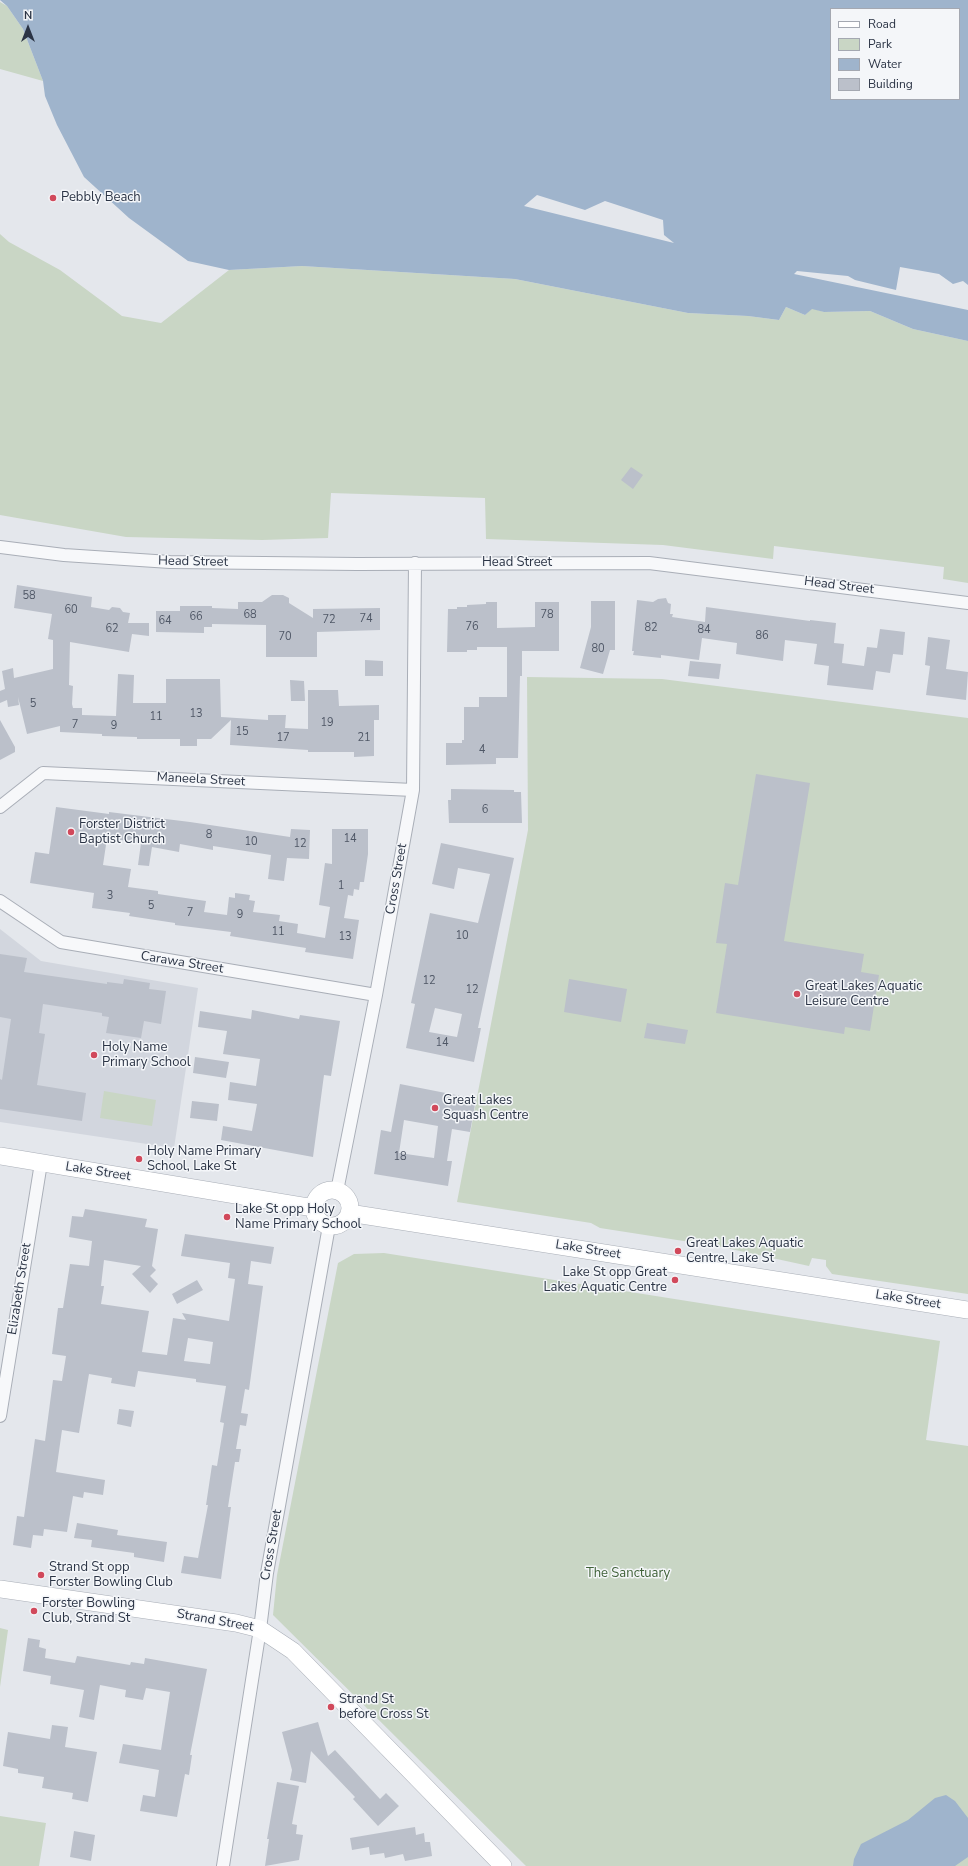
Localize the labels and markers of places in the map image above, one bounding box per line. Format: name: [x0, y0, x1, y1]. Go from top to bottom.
place label: Pebbly Beach: [61, 190, 141, 206]
marker: Pebbly Beach: [48, 193, 58, 203]
place label: Forster District Baptist Church: [79, 817, 165, 848]
marker: Forster District Baptist Church: [66, 827, 76, 837]
place label: Great Lakes Aquatic Leisure Centre: [805, 979, 922, 1010]
marker: Great Lakes Aquatic Leisure Centre: [792, 989, 802, 999]
place label: Holy Name Primary School: [102, 1040, 191, 1071]
marker: Holy Name Primary School: [89, 1050, 99, 1060]
place label: Great Lakes Squash Centre: [443, 1093, 528, 1124]
marker: Great Lakes Squash Centre: [430, 1103, 440, 1113]
place label: Holy Name Primary School, Lake St: [147, 1144, 261, 1175]
marker: Holy Name Primary School, Lake St: [134, 1154, 144, 1164]
place label: Lake St opp Holy Name Primary School: [235, 1202, 361, 1233]
marker: Lake St opp Holy Name Primary School: [222, 1212, 232, 1222]
place label: Great Lakes Aquatic Centre, Lake St: [686, 1236, 803, 1267]
marker: Great Lakes Aquatic Centre, Lake St: [673, 1246, 683, 1256]
place label: Lake St opp Great Lakes Aquatic Centre: [543, 1265, 667, 1296]
marker: Lake St opp Great Lakes Aquatic Centre: [670, 1275, 680, 1285]
place label: Strand St opp Forster Bowling Club: [49, 1560, 173, 1591]
marker: Strand St opp Forster Bowling Club: [36, 1570, 46, 1580]
place label: Forster Bowling Club, Strand St: [42, 1596, 135, 1627]
marker: Forster Bowling Club, Strand St: [29, 1606, 39, 1616]
place label: Strand St before Cross St: [339, 1692, 429, 1723]
marker: Strand St before Cross St: [326, 1702, 336, 1712]

